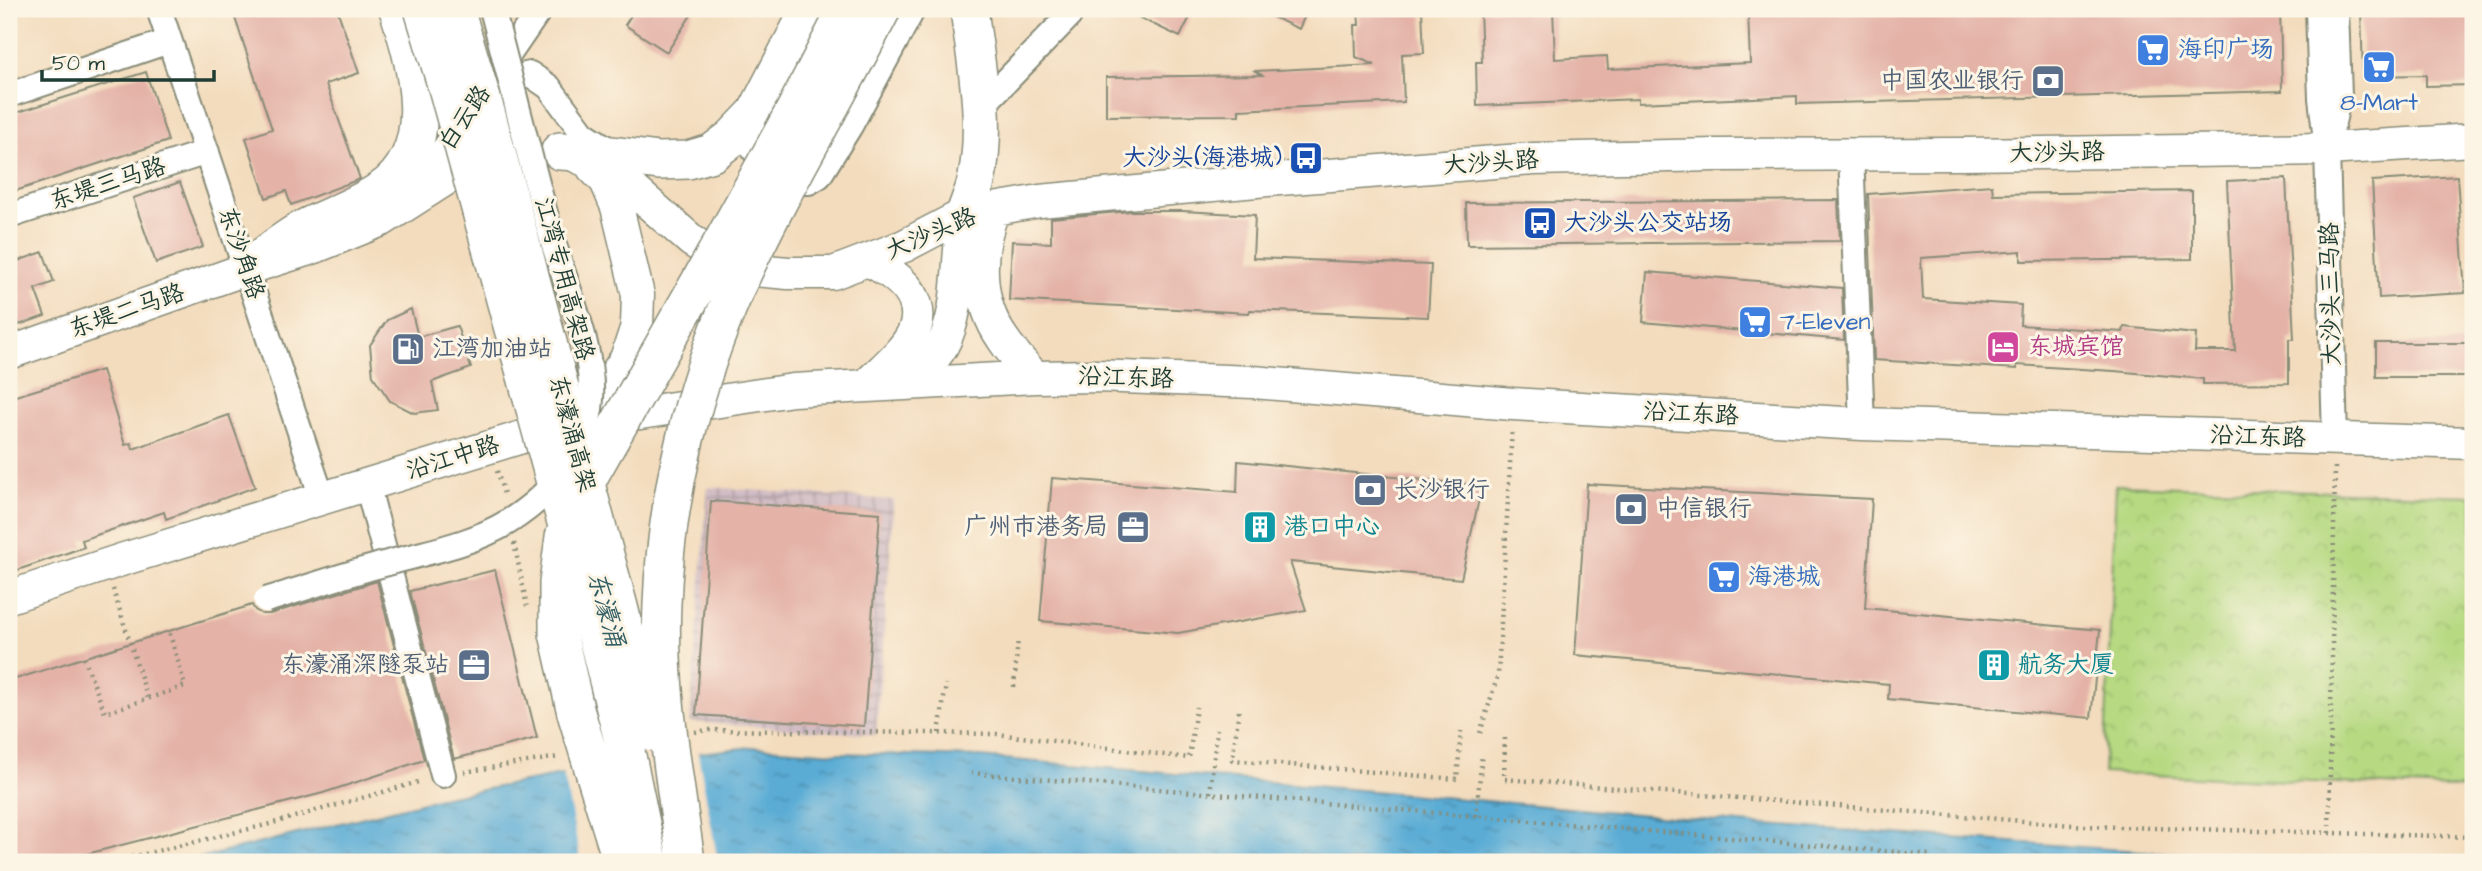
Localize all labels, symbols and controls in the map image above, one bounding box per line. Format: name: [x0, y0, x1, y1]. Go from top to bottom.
supermarket icon: 海印广场: [2134, 31, 2172, 69]
place label: 海印广场: [2178, 33, 2274, 67]
scale bar: [42, 38, 214, 82]
supermarket icon: 8-Mart: [2360, 48, 2398, 86]
text: 50 m: [52, 49, 106, 78]
bank icon: 中国农业银行: [2029, 62, 2067, 100]
place label: 中国农业银行: [1880, 64, 2024, 98]
street label: 白云路: [431, 79, 499, 157]
place label: 8-Mart: [2340, 86, 2418, 120]
street label: 大沙头路: [2009, 135, 2105, 171]
bus stop icon: 大沙头(海港城): [1287, 139, 1325, 177]
place label: 大沙头(海港城): [1122, 141, 1282, 175]
street label: 大沙头路: [1442, 143, 1540, 183]
street label: 东堤三马路: [46, 149, 170, 219]
street label: 江湾专用高架路: [526, 193, 602, 365]
street label: 大沙头路: [880, 200, 982, 268]
street label: 东沙角路: [209, 202, 273, 304]
bus stop icon: 大沙头公交站场: [1521, 204, 1559, 242]
place label: 大沙头公交站场: [1564, 206, 1732, 240]
street label: 大沙头三马路: [2313, 222, 2349, 366]
street label: 东堤二马路: [65, 275, 189, 347]
supermarket icon: 7-Eleven: [1736, 303, 1774, 341]
place label: 7-Eleven: [1780, 305, 1871, 339]
hotel icon: 东城宾馆: [1984, 328, 2022, 366]
fuel station icon: 江湾加油站: [389, 330, 427, 368]
place label: 东城宾馆: [2028, 330, 2124, 364]
place label: 江湾加油站: [432, 332, 552, 366]
street label: 沿江东路: [1077, 359, 1175, 397]
street label: 东濠涌高架: [540, 372, 604, 496]
street label: 沿江东路: [1642, 395, 1740, 433]
street label: 沿江东路: [2209, 418, 2307, 456]
street label: 沿江中路: [402, 428, 504, 488]
bank icon: 长沙银行: [1351, 471, 1389, 509]
place label: 长沙银行: [1394, 473, 1490, 507]
bank icon: 中信银行: [1612, 490, 1650, 528]
place label: 中信银行: [1656, 492, 1752, 526]
office icon: 广州市港务局: [1114, 508, 1152, 546]
building icon: 港口中心: [1241, 508, 1279, 546]
place label: 广州市港务局: [964, 510, 1108, 544]
place label: 港口中心: [1284, 510, 1380, 544]
supermarket icon: 海港城: [1705, 558, 1743, 596]
place label: 海港城: [1748, 560, 1820, 594]
water label: 东濠涌: [579, 567, 634, 652]
office icon: 东濠涌深隧泵站: [455, 646, 493, 684]
building icon: 航务大厦: [1975, 646, 2013, 684]
place label: 东濠涌深隧泵站: [281, 648, 449, 682]
place label: 航务大厦: [2018, 648, 2114, 682]

